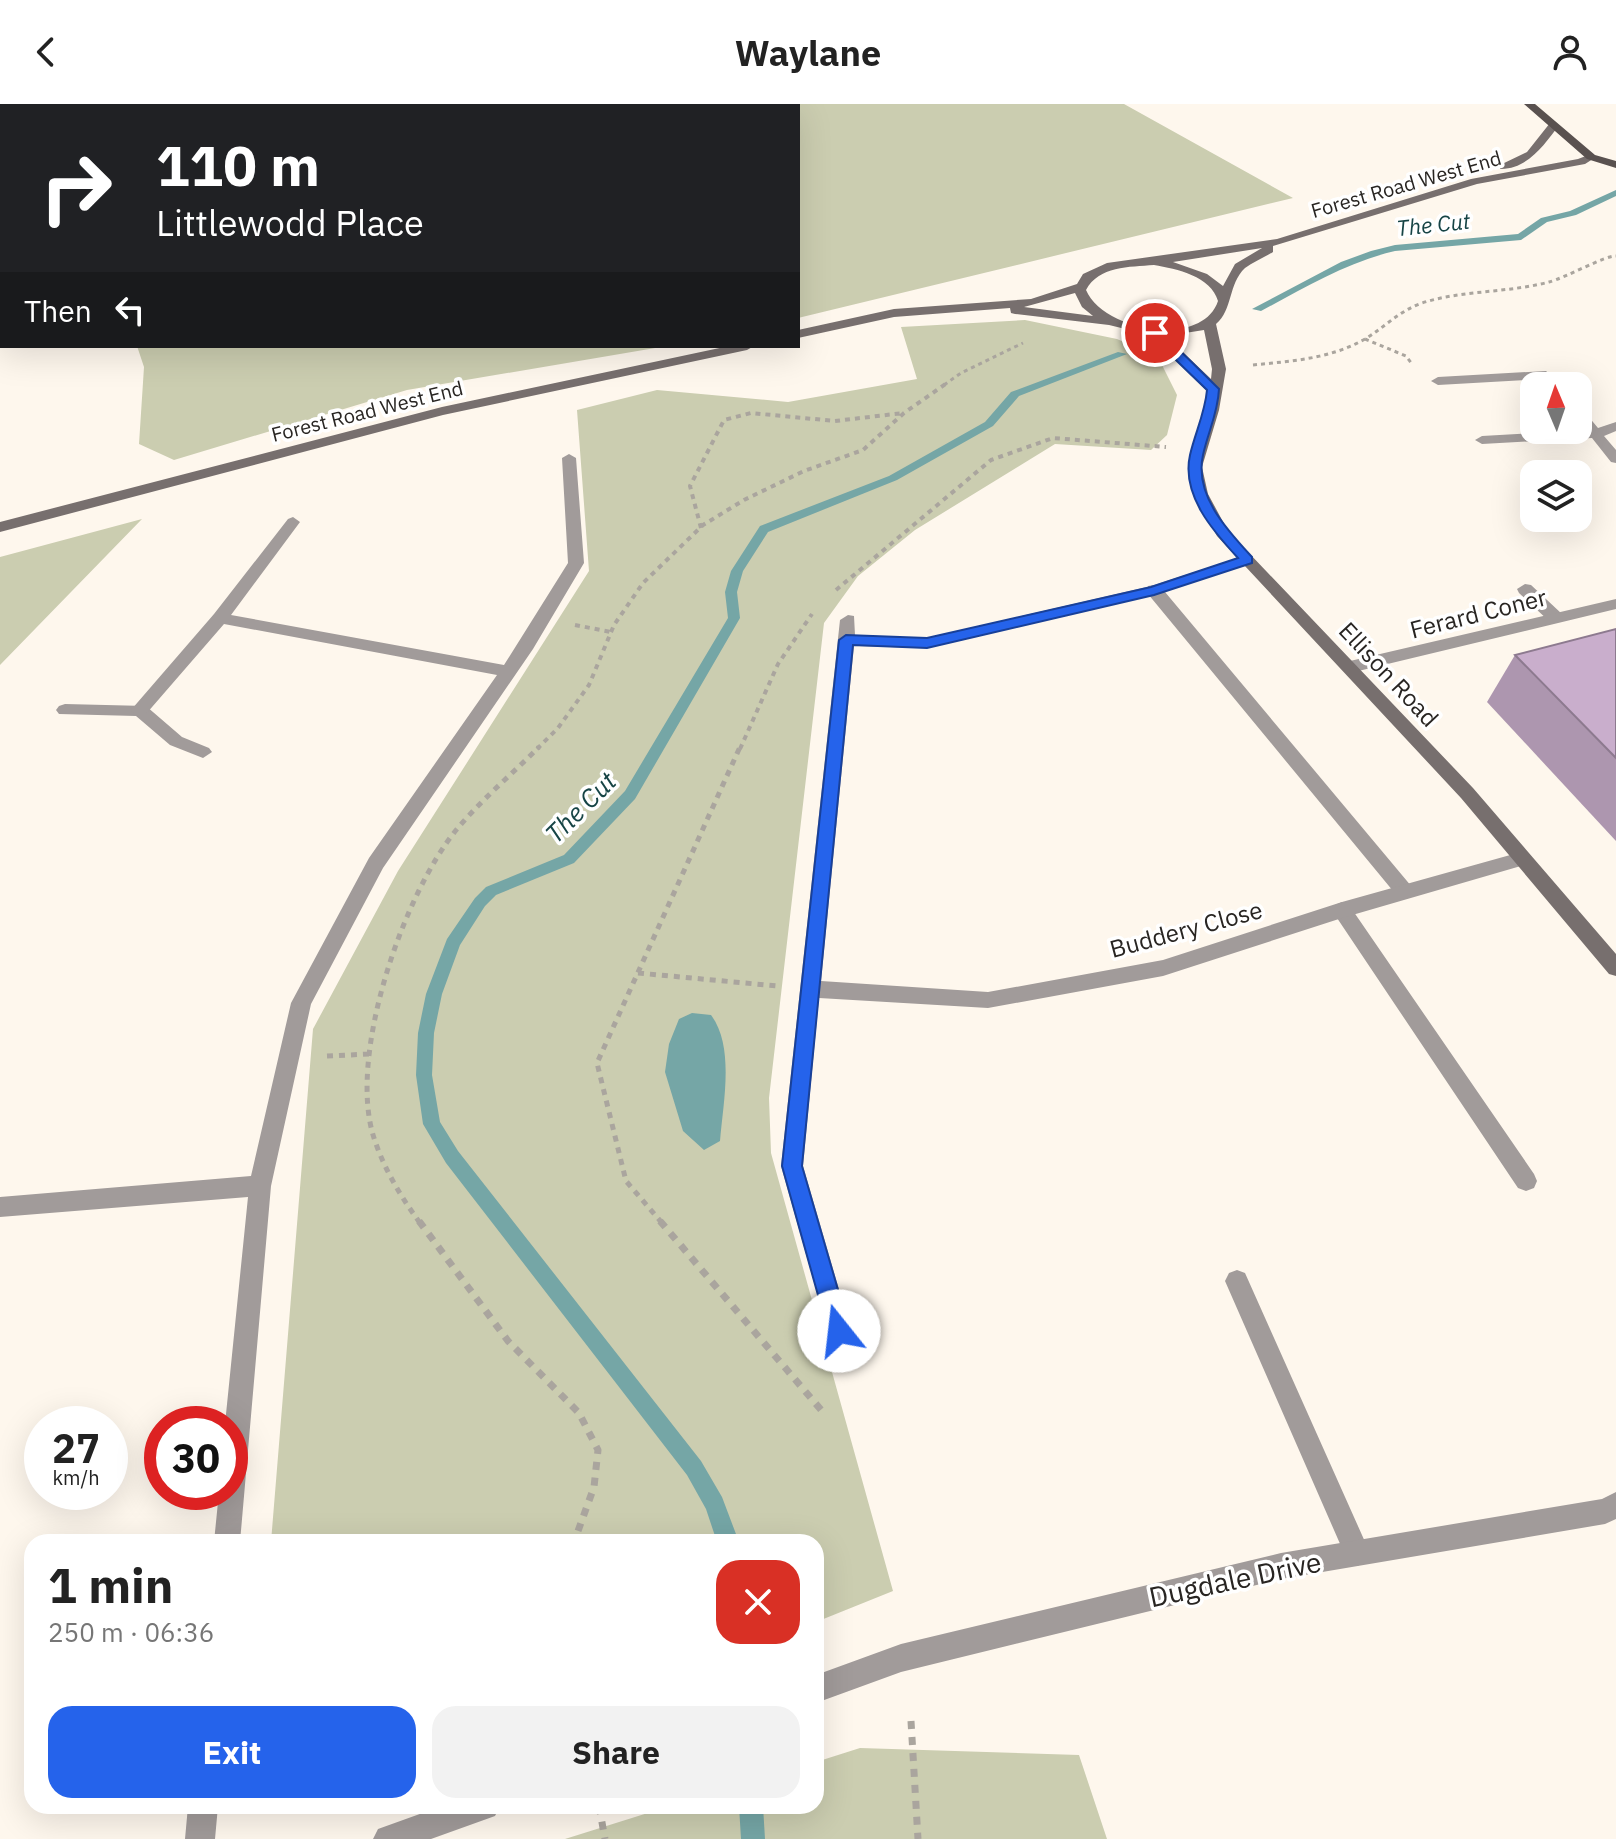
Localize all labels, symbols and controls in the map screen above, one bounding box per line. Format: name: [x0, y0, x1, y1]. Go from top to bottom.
text: Waylane: [735, 29, 881, 76]
icon: back: [24, 30, 68, 74]
icon: person: [1548, 30, 1592, 74]
text: 110 m: [156, 129, 320, 201]
icon: right: [24, 136, 128, 240]
street label: Forest Road West End: [1308, 144, 1504, 224]
text: Littlewodd Place: [156, 199, 424, 246]
water label: The Cut: [1395, 206, 1472, 242]
icon: left: [108, 288, 152, 332]
text: Then: [24, 291, 92, 330]
pin: [1121, 299, 1189, 367]
icon: arrive: [1133, 311, 1177, 355]
north arrow: [1520, 372, 1592, 444]
map controls: [1520, 372, 1592, 532]
street label: Forest Road West End: [268, 374, 466, 448]
button: layers: [1520, 460, 1592, 532]
street label: Ferard Coner: [1406, 581, 1550, 645]
street label: Ellison Road: [1332, 615, 1446, 733]
water label: The Cut: [537, 764, 623, 850]
street label: Buddery Close: [1106, 893, 1266, 965]
position arrow: [797, 1289, 881, 1373]
speed limit sign: 30: [144, 1406, 248, 1510]
text: 27: [52, 1422, 100, 1474]
text: km/h: [52, 1464, 100, 1491]
street label: Dugdale Drive: [1146, 1543, 1324, 1615]
text: 1 min: [48, 1554, 173, 1616]
button: close: [716, 1560, 800, 1644]
text: 250 m · 06:36: [48, 1615, 214, 1649]
button: Exit: [48, 1706, 416, 1798]
button: Share: [432, 1706, 800, 1798]

